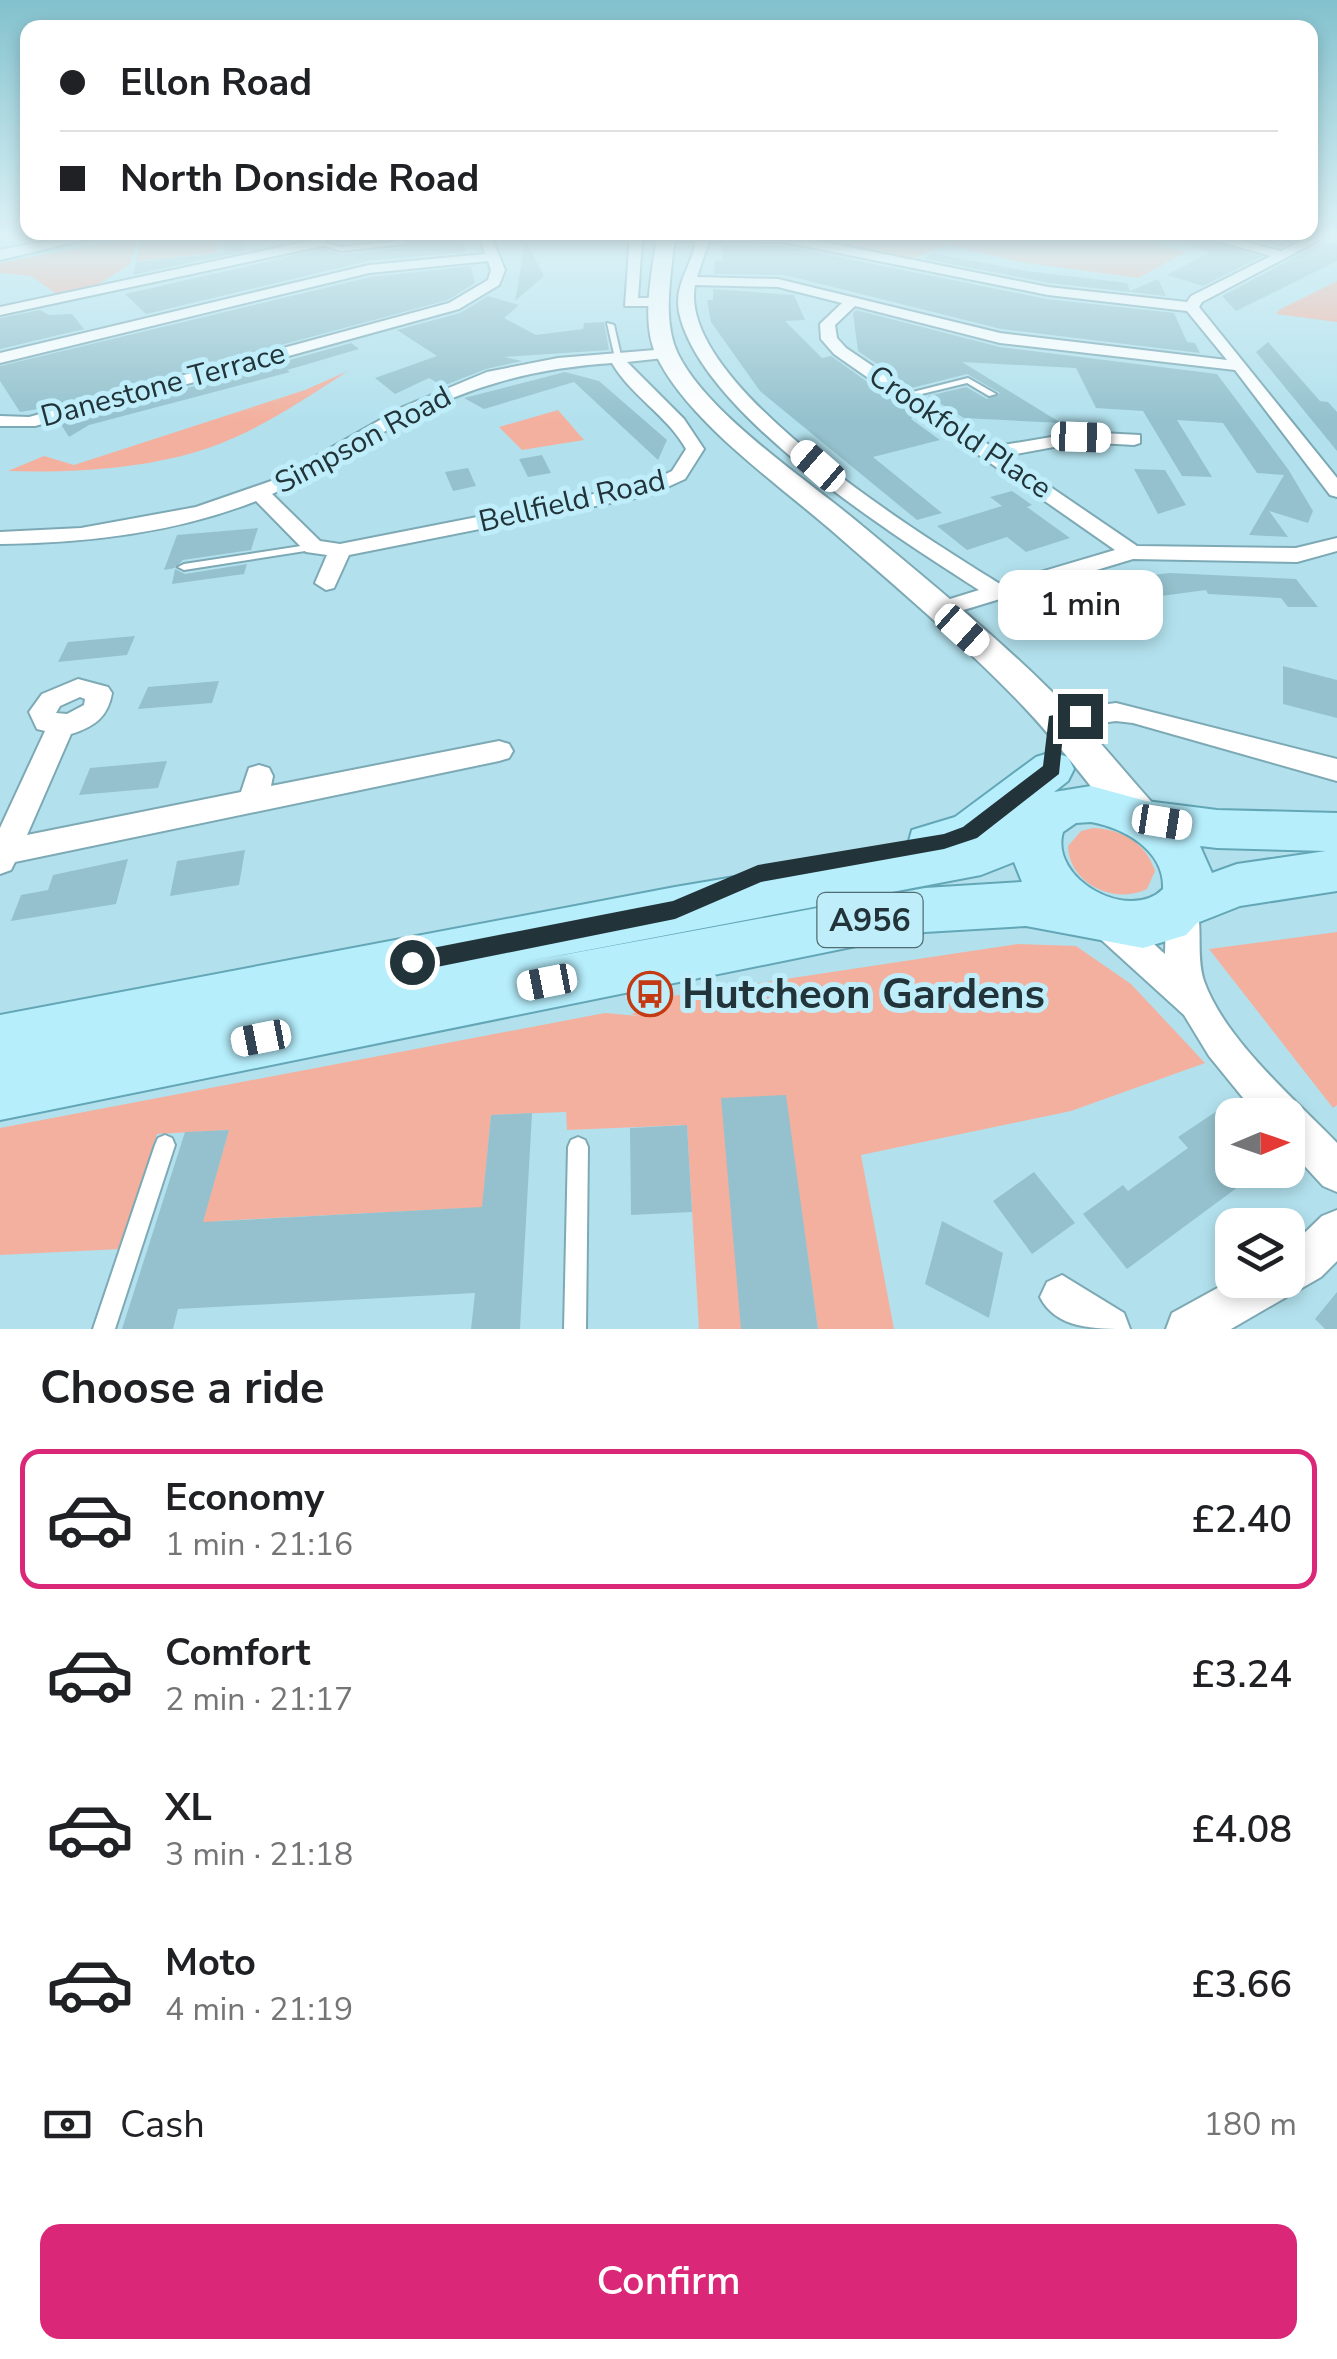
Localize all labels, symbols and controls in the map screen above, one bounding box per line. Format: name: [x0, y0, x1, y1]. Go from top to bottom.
text: Ellon Road: [120, 57, 312, 108]
text: North Donside Road: [120, 153, 479, 204]
street label: Danestone Terrace: [36, 333, 290, 437]
street label: Crookfold Place: [860, 356, 1060, 508]
street label: Simpson Road: [268, 376, 458, 504]
car: [1050, 421, 1112, 453]
car: [786, 435, 850, 497]
street label: Bellfield Road: [475, 460, 669, 542]
callout: 1 min: [998, 571, 1162, 641]
text: 1 min: [1040, 583, 1121, 626]
car: [930, 599, 994, 661]
route end: [1058, 694, 1103, 739]
car: [1130, 802, 1194, 842]
road number: A956: [818, 893, 922, 947]
route start: [390, 940, 435, 985]
car: [515, 962, 579, 1002]
place label: Hutcheon Gardens: [682, 966, 1045, 1023]
bus stop icon: Hutcheon Gardens: [627, 971, 673, 1017]
car: [229, 1018, 293, 1058]
north arrow: [1215, 1098, 1305, 1188]
map controls: [1215, 1098, 1305, 1298]
button: layers: [1215, 1208, 1305, 1298]
text: Choose a ride: [40, 1358, 325, 1419]
text: Economy: [165, 1472, 324, 1523]
icon: car: [45, 1474, 135, 1564]
text: £2.40: [1192, 1494, 1292, 1545]
text: 1 min · 21:16: [165, 1523, 353, 1566]
text: Comfort: [165, 1627, 310, 1678]
icon: car: [45, 1629, 135, 1719]
text: £3.24: [1192, 1649, 1292, 1700]
text: 2 min · 21:17: [165, 1678, 353, 1721]
text: XL: [165, 1782, 212, 1833]
icon: car: [45, 1784, 135, 1874]
text: £4.08: [1192, 1804, 1292, 1855]
text: 3 min · 21:18: [165, 1833, 353, 1876]
text: Moto: [165, 1937, 256, 1988]
icon: car: [45, 1939, 135, 2029]
text: £3.66: [1192, 1959, 1292, 2010]
text: 4 min · 21:19: [165, 1988, 353, 2031]
icon: cash: [40, 2097, 95, 2152]
text: Cash: [120, 2099, 205, 2150]
text: 180 m: [1204, 2103, 1297, 2146]
button: Confirm: [40, 2224, 1297, 2339]

